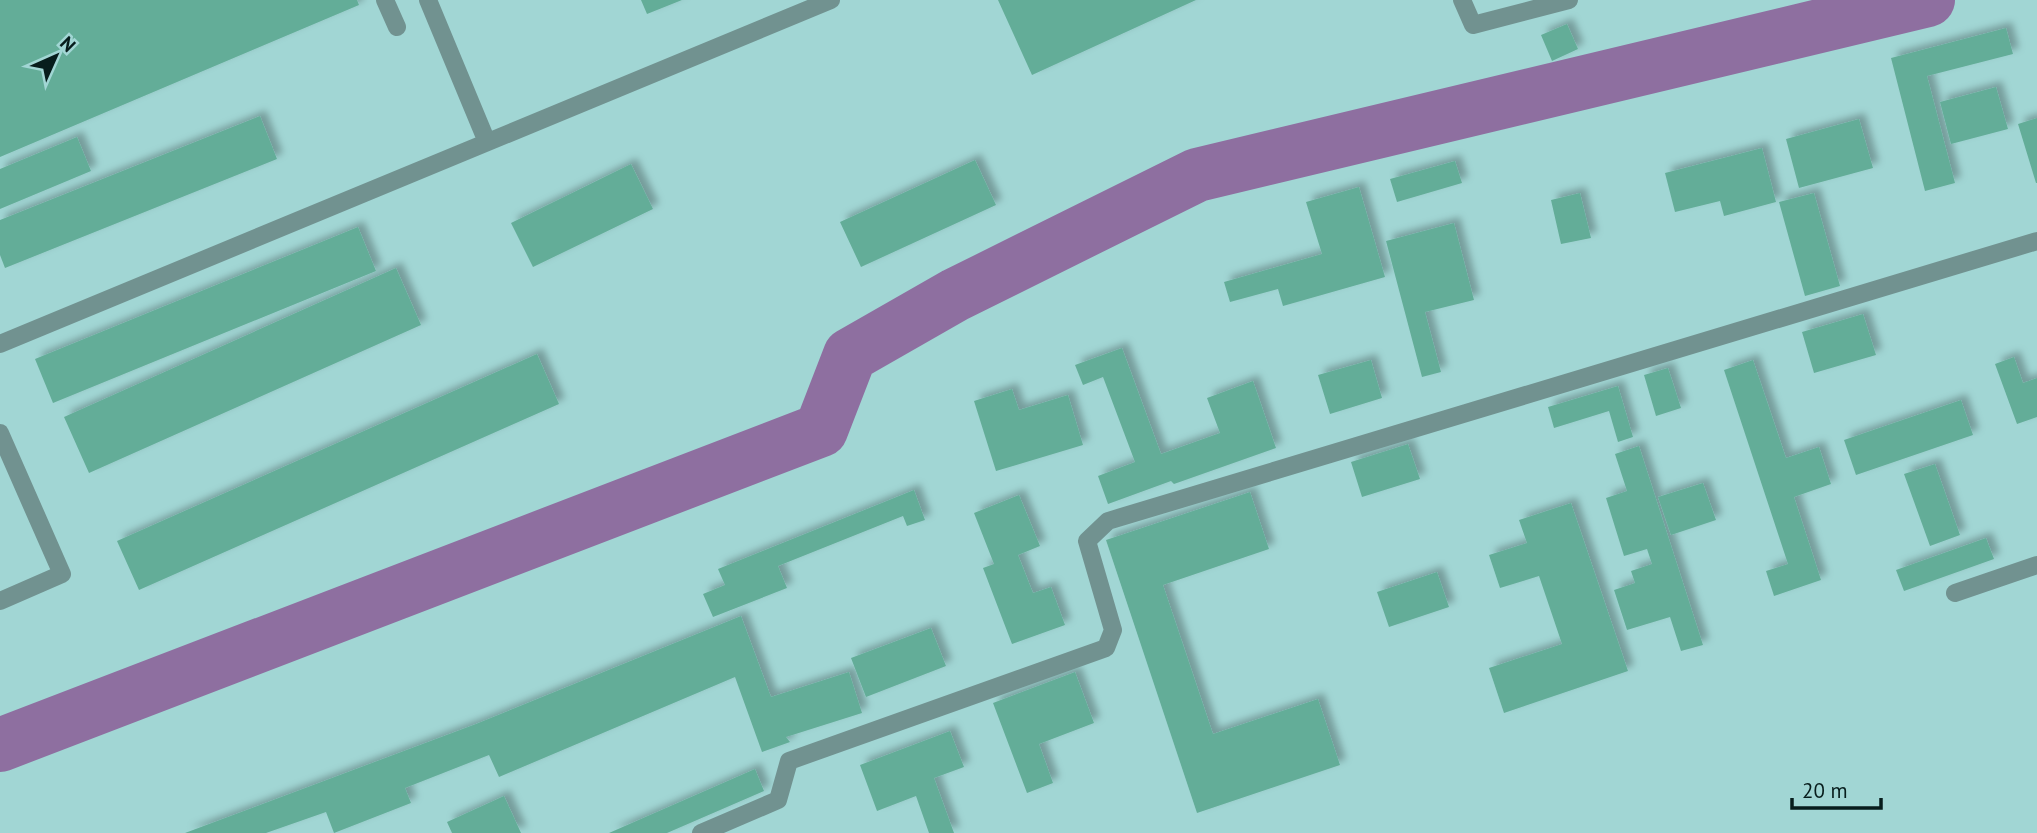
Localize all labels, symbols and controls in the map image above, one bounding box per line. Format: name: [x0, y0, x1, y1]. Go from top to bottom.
north arrow: [21, 21, 91, 91]
text: N: [55, 31, 81, 57]
scale bar: [1792, 766, 1881, 810]
text: 20 m: [1802, 777, 1848, 804]

